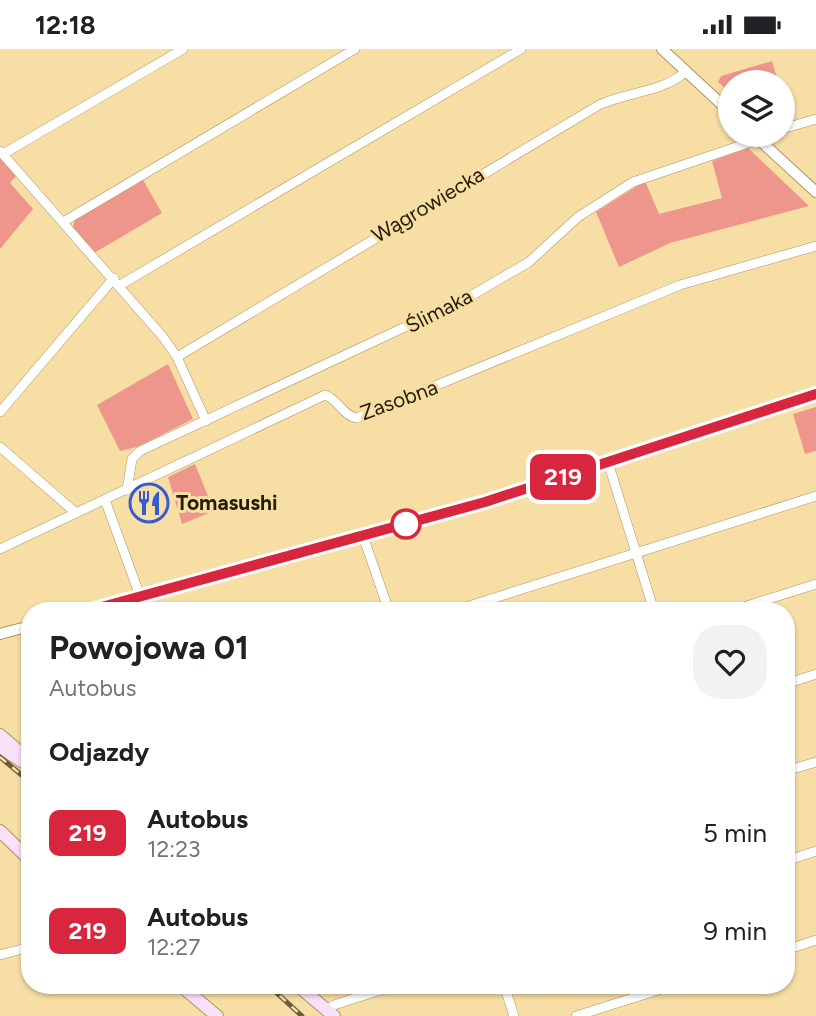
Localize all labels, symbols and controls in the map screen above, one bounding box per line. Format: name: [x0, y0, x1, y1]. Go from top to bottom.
text: 12:18: [35, 9, 96, 41]
map controls: [718, 70, 795, 147]
button: layers: [718, 70, 795, 147]
street label: Wągrowiecka: [367, 161, 488, 248]
street label: Ślimaka: [401, 283, 476, 338]
street label: Zasobna: [357, 374, 441, 425]
line badge: 219: [523, 454, 603, 500]
text: 219: [544, 462, 582, 491]
restaurant icon: Tomasushi: [128, 482, 170, 524]
place label: Tomasushi: [176, 490, 278, 515]
unlabelled marker: [391, 509, 421, 539]
button: heart: [693, 625, 767, 699]
text: Powojowa 01: [49, 628, 249, 667]
text: Autobus: [49, 674, 136, 702]
text: Odjazdy: [49, 736, 149, 768]
text: Autobus: [147, 803, 248, 835]
text: 5 min: [703, 817, 767, 849]
text: 219: [69, 818, 106, 847]
text: 12:23: [147, 835, 201, 863]
text: Autobus: [147, 901, 248, 933]
text: 9 min: [703, 915, 767, 947]
text: 219: [69, 916, 106, 945]
text: 12:27: [147, 933, 200, 961]

